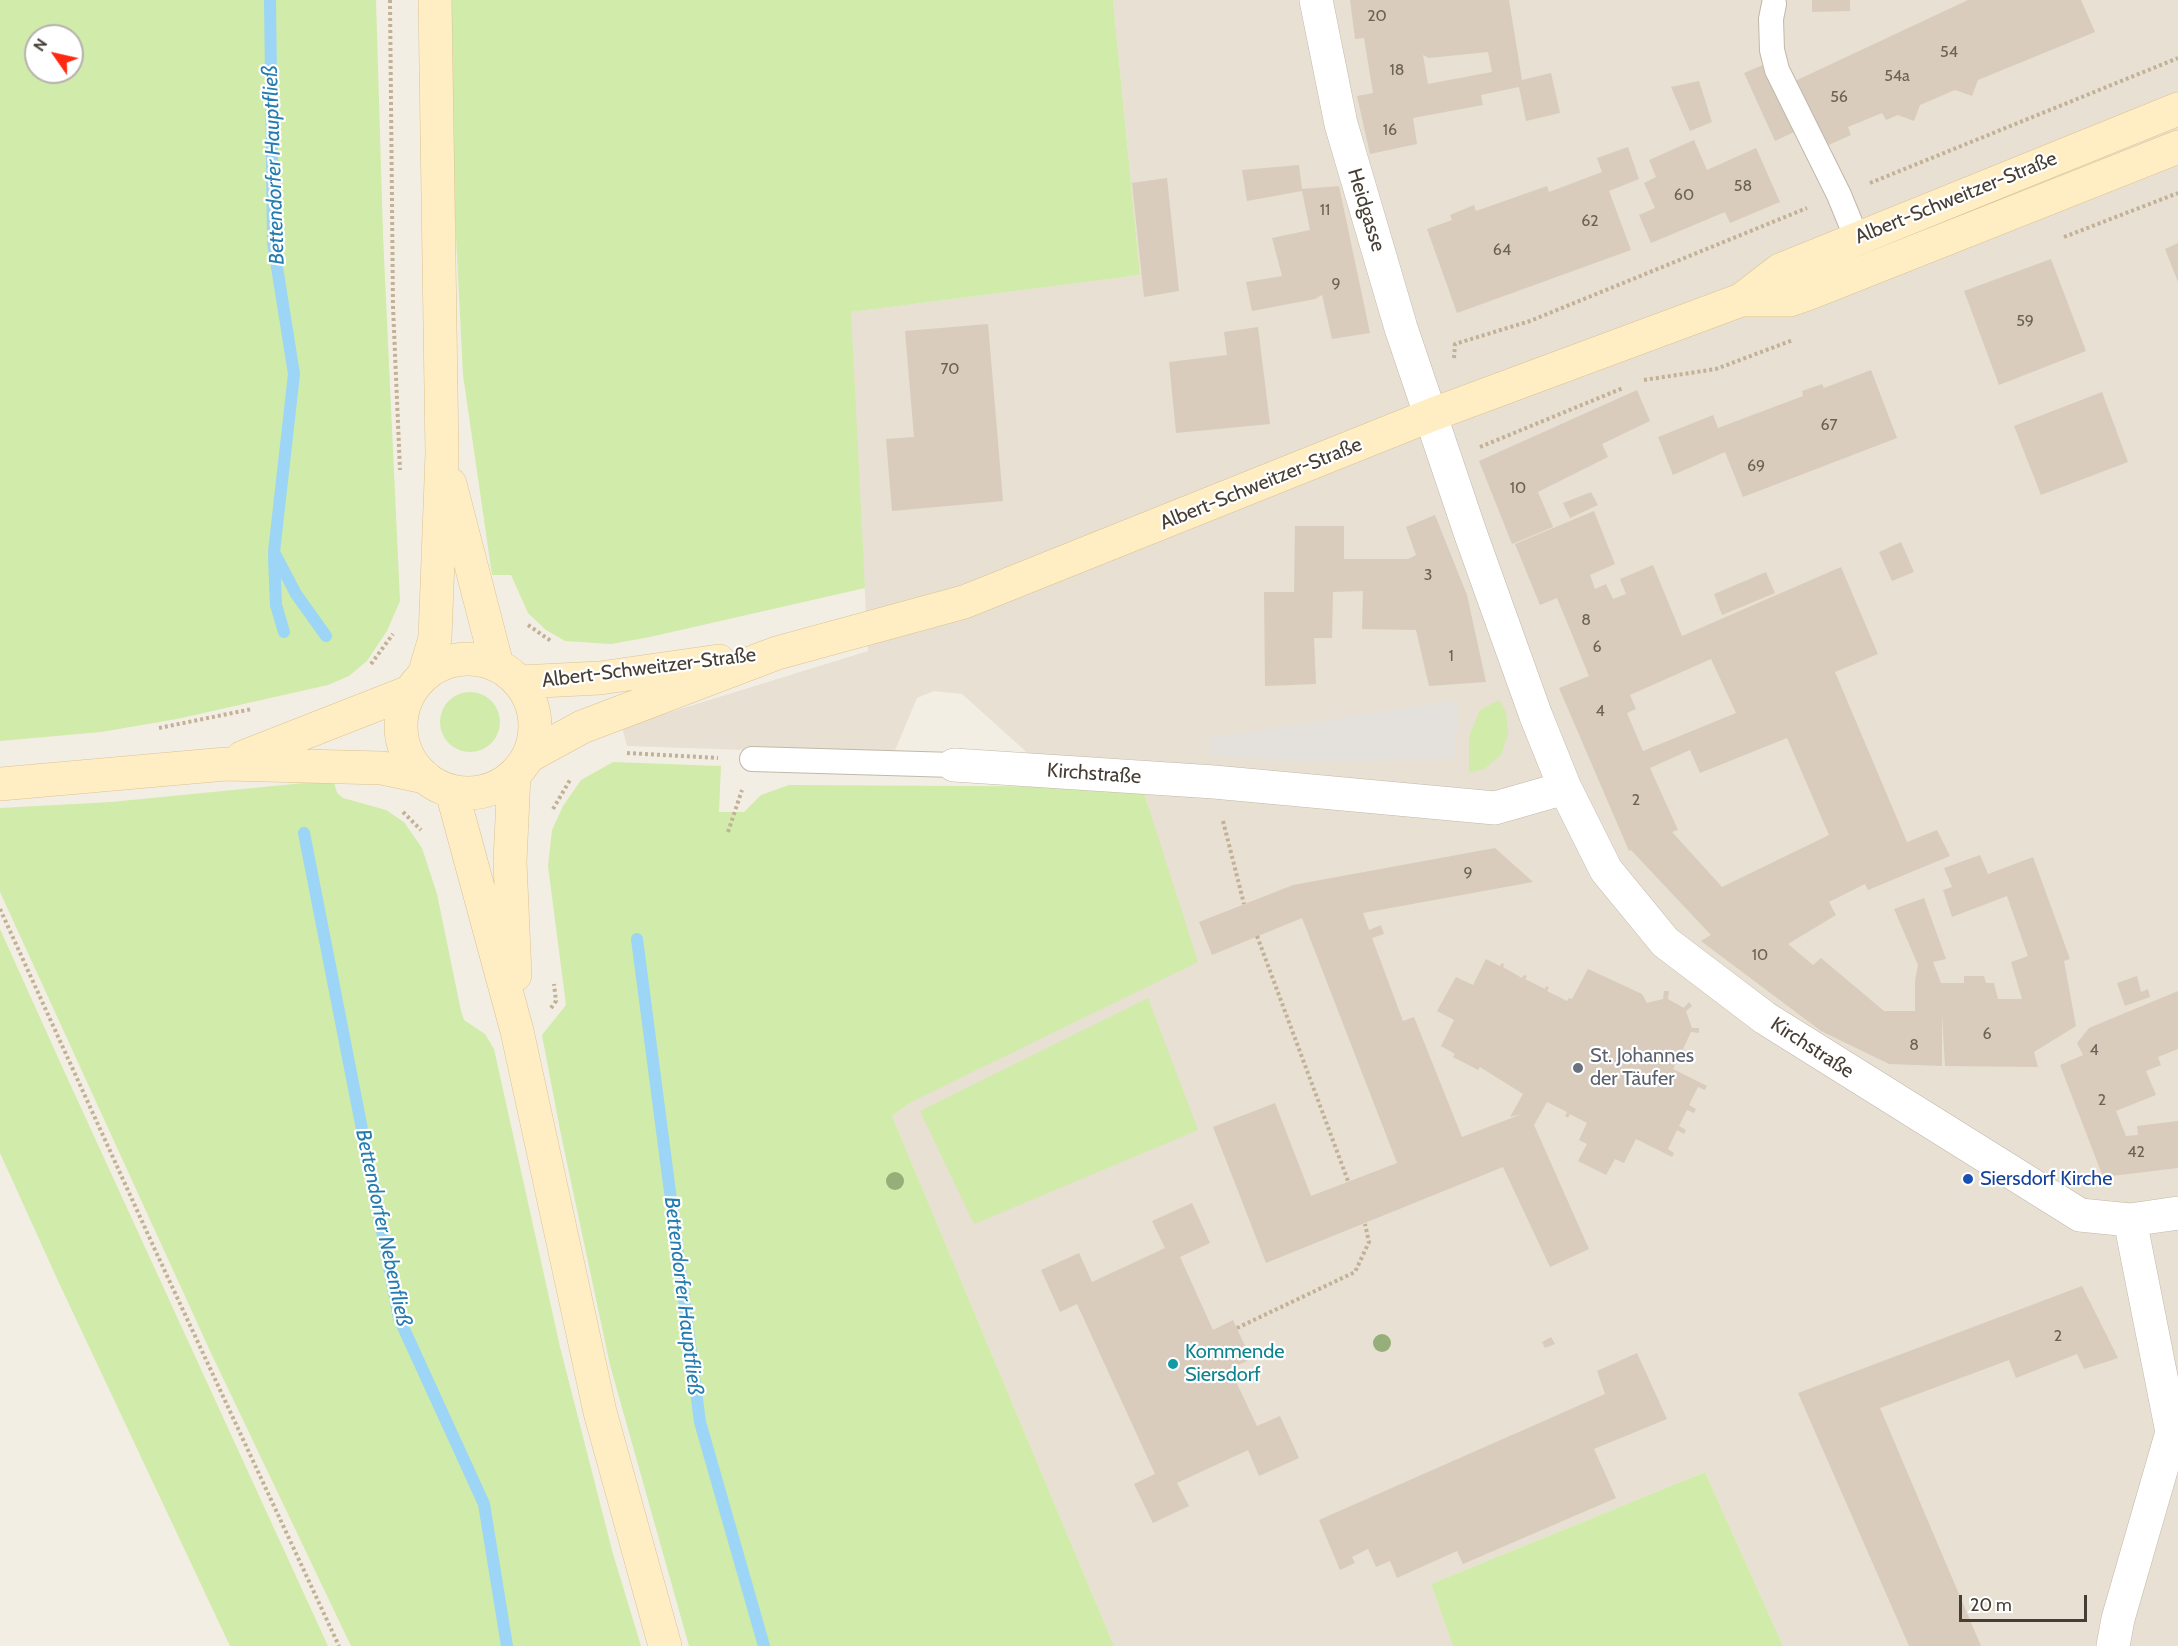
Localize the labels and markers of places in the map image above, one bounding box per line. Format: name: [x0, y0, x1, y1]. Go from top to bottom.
place label: St. Johannes der Täufer: [1590, 1044, 1694, 1091]
marker: St. Johannes der Täufer: [1571, 1061, 1585, 1075]
place label: Siersdorf Kirche: [1980, 1167, 2112, 1191]
marker: Siersdorf Kirche: [1961, 1172, 1975, 1186]
place label: Kommende Siersdorf: [1185, 1340, 1284, 1387]
marker: Kommende Siersdorf: [1166, 1357, 1180, 1371]

